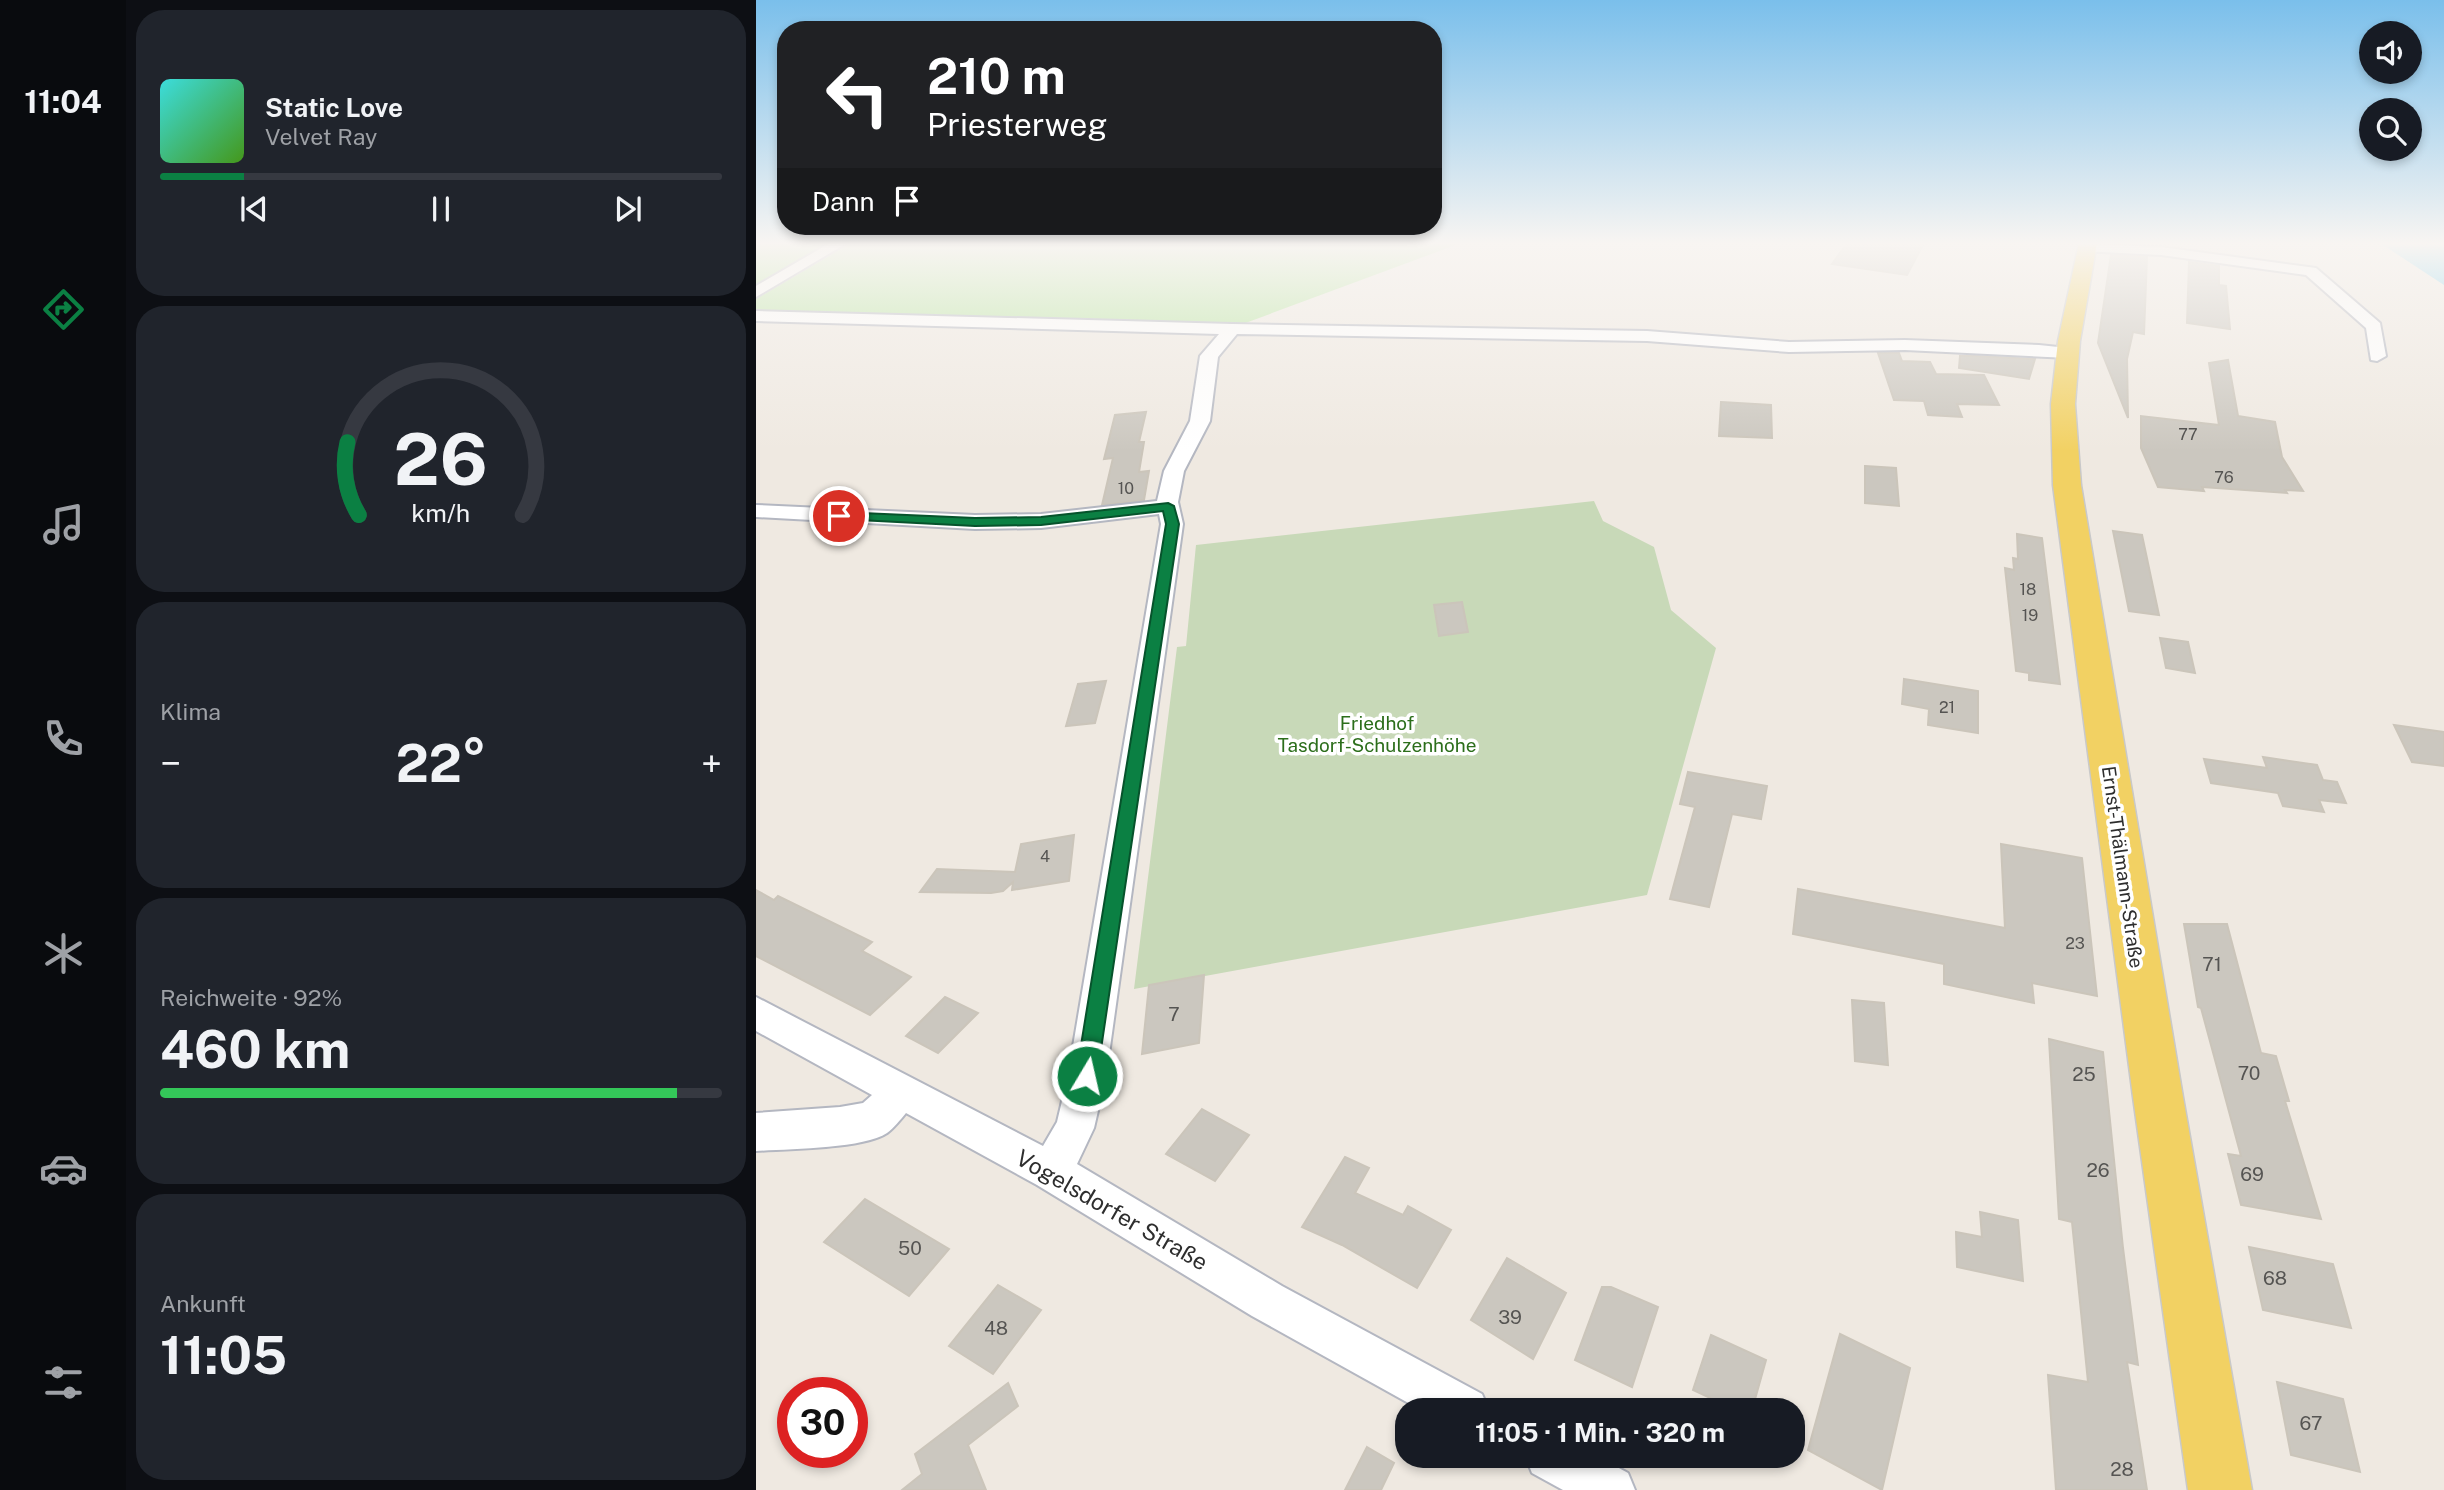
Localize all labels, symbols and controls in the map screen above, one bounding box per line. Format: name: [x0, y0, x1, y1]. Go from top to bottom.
map controls: [2359, 21, 2422, 161]
button: sound: [2359, 21, 2422, 84]
text: 210 m: [927, 47, 1066, 105]
icon: left: [812, 49, 903, 140]
text: 11:04: [24, 83, 102, 120]
text: Static Love: [265, 92, 403, 123]
button: search: [2359, 98, 2422, 161]
text: Priesterweg: [927, 106, 1107, 143]
text: Velvet Ray: [265, 123, 377, 150]
icon: arrive: [888, 182, 926, 220]
text: Dann: [812, 186, 874, 217]
icon: previous: [235, 190, 273, 228]
icon: pause: [422, 190, 460, 228]
icon: next: [609, 190, 647, 228]
icon: directions: [39, 285, 88, 334]
text: 26: [394, 416, 488, 501]
house number: 77: [2178, 425, 2198, 444]
house number: 76: [2214, 468, 2234, 487]
house number: 10: [1118, 479, 1134, 498]
pin: [809, 486, 869, 546]
icon: arrive: [820, 497, 858, 535]
text: km/h: [412, 498, 470, 528]
icon: music: [39, 500, 88, 549]
house number: 18: [2020, 580, 2036, 599]
house number: 19: [2022, 606, 2038, 625]
text: Klima: [160, 698, 221, 725]
house number: 21: [1939, 698, 1955, 717]
park label: Friedhof Tasdorf-Schulzenhöhe: [1277, 712, 1477, 756]
icon: phone: [39, 714, 88, 763]
text: 22°: [396, 733, 486, 794]
text: −: [160, 741, 181, 786]
text: +: [701, 741, 722, 786]
street label: Ernst-Thälmann-Straße: [2098, 764, 2148, 970]
house number: 4: [1040, 847, 1050, 866]
icon: climate: [39, 929, 88, 978]
house number: 23: [2065, 934, 2085, 953]
house number: 71: [2202, 953, 2222, 975]
text: Reichweite · 92%: [160, 984, 342, 1011]
house number: 7: [1168, 1003, 1180, 1025]
text: 460 km: [160, 1019, 350, 1080]
position arrow: [1050, 1039, 1124, 1113]
house number: 70: [2238, 1062, 2260, 1084]
house number: 25: [2072, 1063, 2096, 1085]
icon: car: [39, 1144, 88, 1193]
street label: Vogelsdorfer Straße: [1012, 1144, 1213, 1275]
house number: 26: [2086, 1159, 2110, 1181]
house number: 69: [2240, 1163, 2264, 1185]
house number: 50: [898, 1237, 922, 1259]
house number: 68: [2263, 1267, 2287, 1289]
text: Ankunft: [160, 1290, 246, 1317]
house number: 39: [1498, 1306, 1522, 1328]
house number: 48: [984, 1317, 1008, 1339]
text: 11:05: [160, 1325, 287, 1386]
icon: filters: [39, 1358, 88, 1407]
speed limit sign: 30: [777, 1377, 868, 1468]
house number: 67: [2300, 1412, 2322, 1434]
text: 11:05 · 1 Min. · 320 m: [1475, 1417, 1725, 1448]
house number: 28: [2110, 1458, 2134, 1480]

